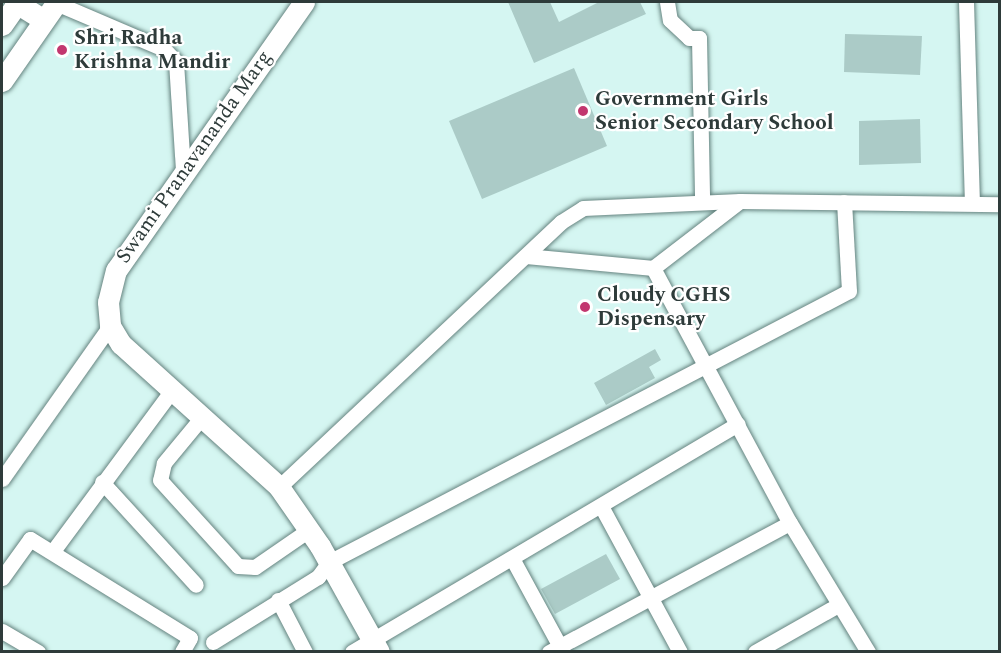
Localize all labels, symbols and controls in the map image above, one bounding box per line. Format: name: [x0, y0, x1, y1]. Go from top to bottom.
place label: Shri Radha Krishna Mandir: [74, 25, 230, 75]
marker: Shri Radha Krishna Mandir: [55, 43, 69, 57]
street label: Swami Pranavananda Marg: [111, 46, 277, 268]
place label: Government Girls Senior Secondary School: [595, 86, 834, 136]
marker: Government Girls Senior Secondary School: [576, 104, 590, 118]
place label: Cloudy CGHS Dispensary: [597, 282, 731, 332]
marker: Cloudy CGHS Dispensary: [578, 300, 592, 314]

